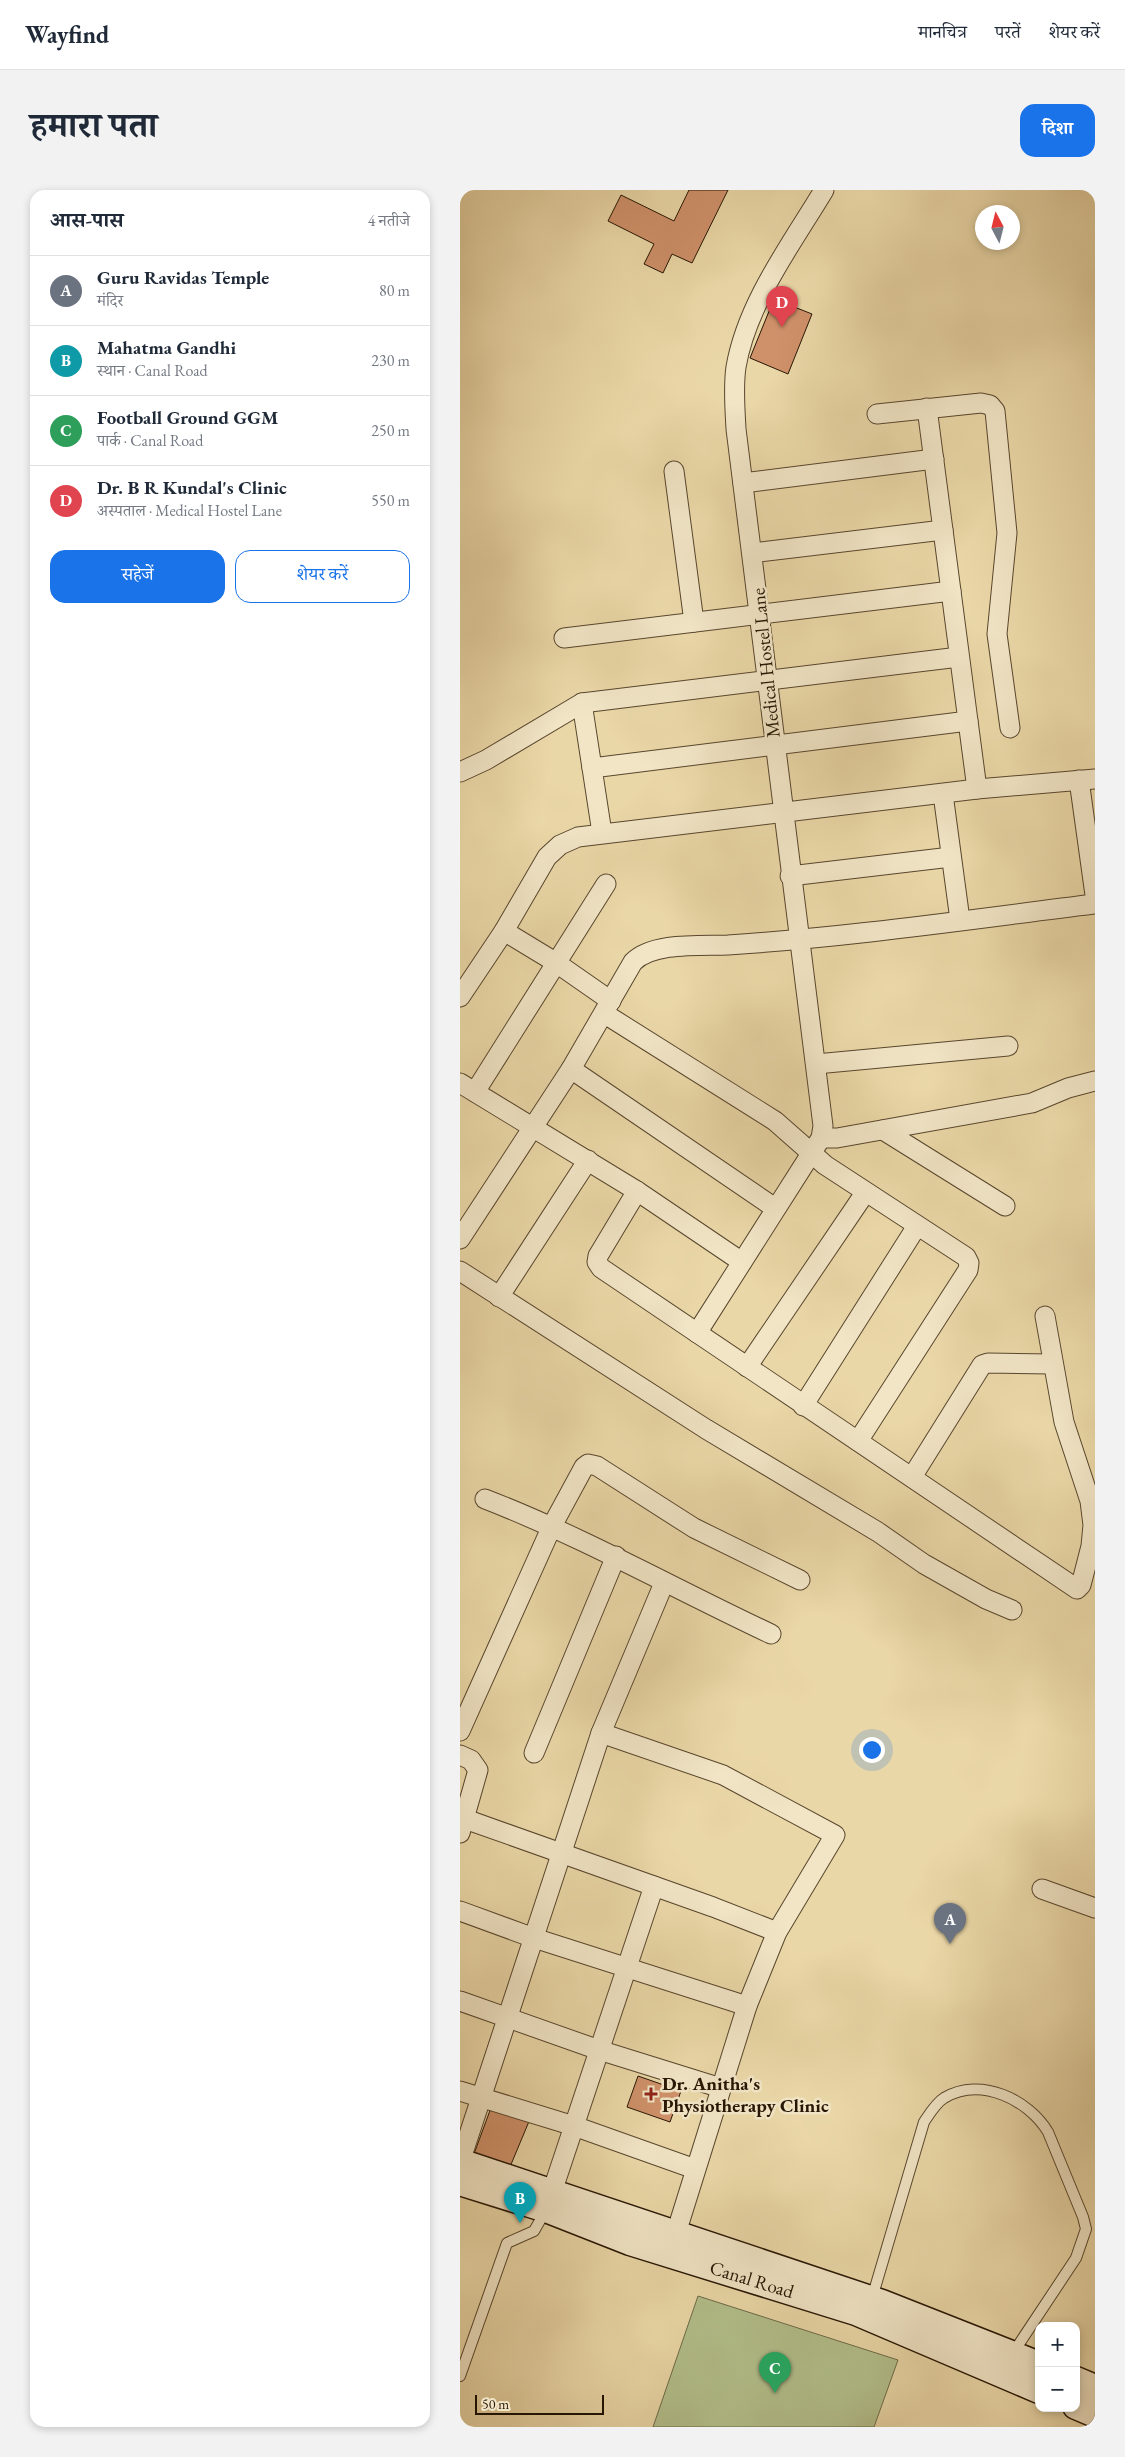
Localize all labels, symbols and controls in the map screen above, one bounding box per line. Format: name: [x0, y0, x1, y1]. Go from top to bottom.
text: Wayfind: [25, 19, 109, 50]
text: मानचित्र: [918, 20, 967, 43]
text: परतें: [995, 20, 1021, 43]
text: शेयर करें: [1049, 20, 1100, 43]
text: हमारा पता: [30, 102, 157, 147]
button: दिशा: [1020, 104, 1095, 157]
north arrow: [975, 205, 1020, 250]
text: आस-पास: [50, 206, 123, 233]
text: 4 नतीजे: [368, 210, 410, 231]
text: Guru Ravidas Temple: [97, 265, 269, 290]
text: A: [60, 280, 72, 301]
text: 80 m: [379, 280, 410, 301]
pin: D: [766, 286, 798, 327]
text: मंदिर: [97, 290, 123, 311]
text: Mahatma Gandhi: [97, 335, 236, 360]
text: B: [61, 350, 71, 371]
text: 230 m: [371, 350, 410, 371]
text: स्थान · Canal Road: [97, 360, 208, 381]
text: Football Ground GGM: [97, 405, 278, 430]
text: C: [60, 420, 72, 441]
text: 250 m: [371, 420, 410, 441]
text: पार्क · Canal Road: [97, 430, 203, 451]
text: Dr. B R Kundal's Clinic: [97, 475, 287, 500]
text: D: [60, 490, 72, 511]
text: 550 m: [371, 490, 410, 511]
text: अस्पताल · Medical Hostel Lane: [97, 500, 282, 521]
button: सहेजें: [50, 550, 225, 603]
button: शेयर करें: [235, 550, 410, 603]
street label: Medical Hostel Lane: [745, 587, 786, 739]
your location: [859, 1737, 885, 1763]
pin: A: [934, 1903, 966, 1944]
place label: Dr. Anitha's Physiotherapy Clinic: [662, 2071, 829, 2118]
marker: Dr. Anitha's Physiotherapy Clinic: [644, 2087, 658, 2101]
pin: B: [504, 2182, 536, 2223]
street label: Canal Road: [707, 2255, 797, 2304]
map controls: [1035, 2322, 1080, 2412]
button: +: [1035, 2322, 1080, 2367]
pin: C: [759, 2352, 791, 2393]
button: −: [1035, 2367, 1080, 2412]
scale bar: [475, 2392, 604, 2415]
text: 50 m: [482, 2395, 509, 2413]

